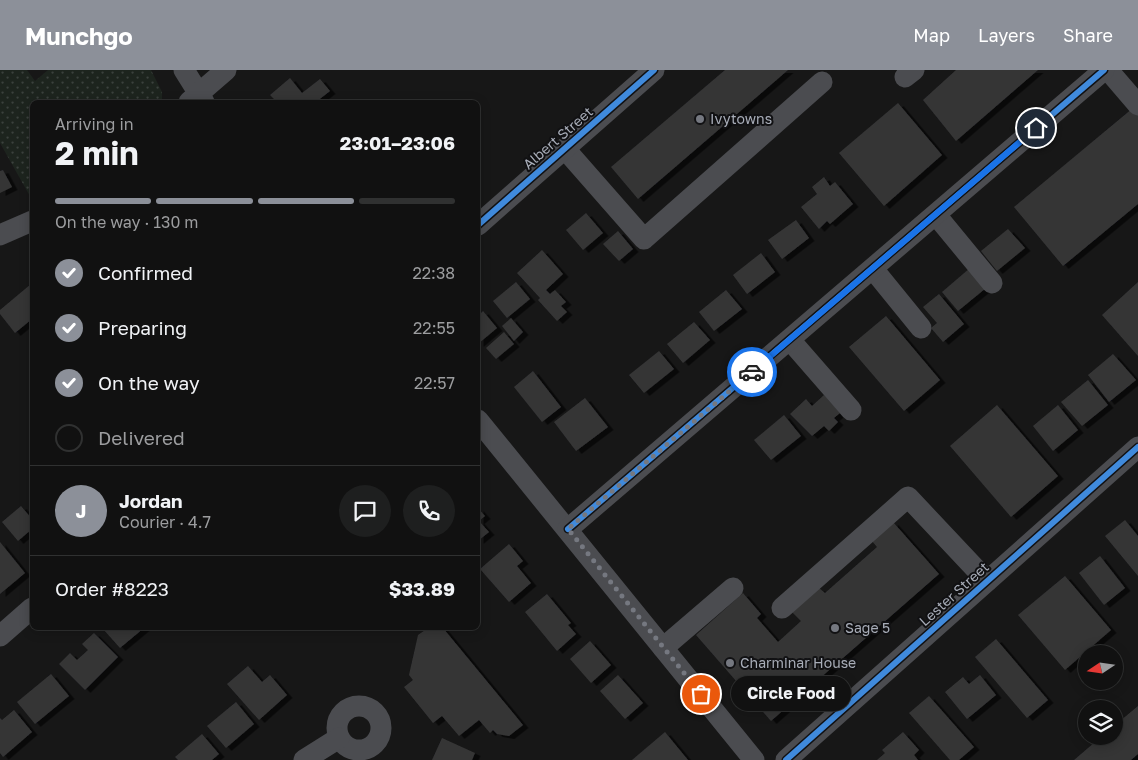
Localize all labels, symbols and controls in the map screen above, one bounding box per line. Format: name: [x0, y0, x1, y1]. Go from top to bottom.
text: Munchgo: [25, 21, 133, 50]
text: Map: [913, 24, 950, 46]
text: Layers: [978, 24, 1035, 46]
text: Share: [1063, 24, 1113, 46]
street label: Albert Street: [519, 103, 596, 172]
pin: [1015, 107, 1057, 149]
place label: Ivytowns: [710, 110, 772, 127]
marker: Ivytowns: [694, 113, 706, 125]
text: Arriving in: [55, 114, 134, 134]
icon: home: [1022, 114, 1050, 142]
text: 23:01–23:06: [340, 131, 455, 154]
text: 2 min: [55, 134, 139, 172]
text: On the way · 130 m: [55, 212, 199, 232]
icon: check: [55, 259, 83, 287]
text: Confirmed: [98, 261, 193, 284]
text: 22:38: [413, 263, 455, 283]
icon: check: [55, 314, 83, 342]
text: Preparing: [98, 316, 187, 339]
text: 22:55: [413, 318, 455, 338]
courier: [727, 347, 777, 397]
icon: car: [738, 358, 766, 386]
icon: check: [55, 369, 83, 397]
text: On the way: [98, 371, 200, 394]
text: 22:57: [414, 373, 455, 393]
text: Delivered: [98, 426, 185, 449]
button: chat: [339, 485, 391, 537]
button: phone: [403, 485, 455, 537]
text: Jordan: [119, 489, 183, 512]
text: J: [76, 499, 86, 522]
text: Courier · 4.7: [119, 512, 211, 532]
street label: Lester Street: [915, 558, 992, 629]
text: Order #8223: [55, 577, 169, 600]
text: $33.89: [389, 577, 455, 600]
place label: Sage 5: [845, 619, 890, 636]
marker: Sage 5: [829, 622, 841, 634]
north arrow: [1078, 645, 1122, 690]
map controls: [1078, 645, 1123, 745]
place label: Charminar House: [740, 654, 856, 671]
marker: Charminar House: [724, 657, 736, 669]
pin: [680, 673, 722, 715]
callout: Circle Food: [731, 676, 851, 712]
icon: bag: [687, 680, 715, 708]
text: Circle Food: [747, 683, 835, 703]
button: layers: [1078, 700, 1123, 745]

